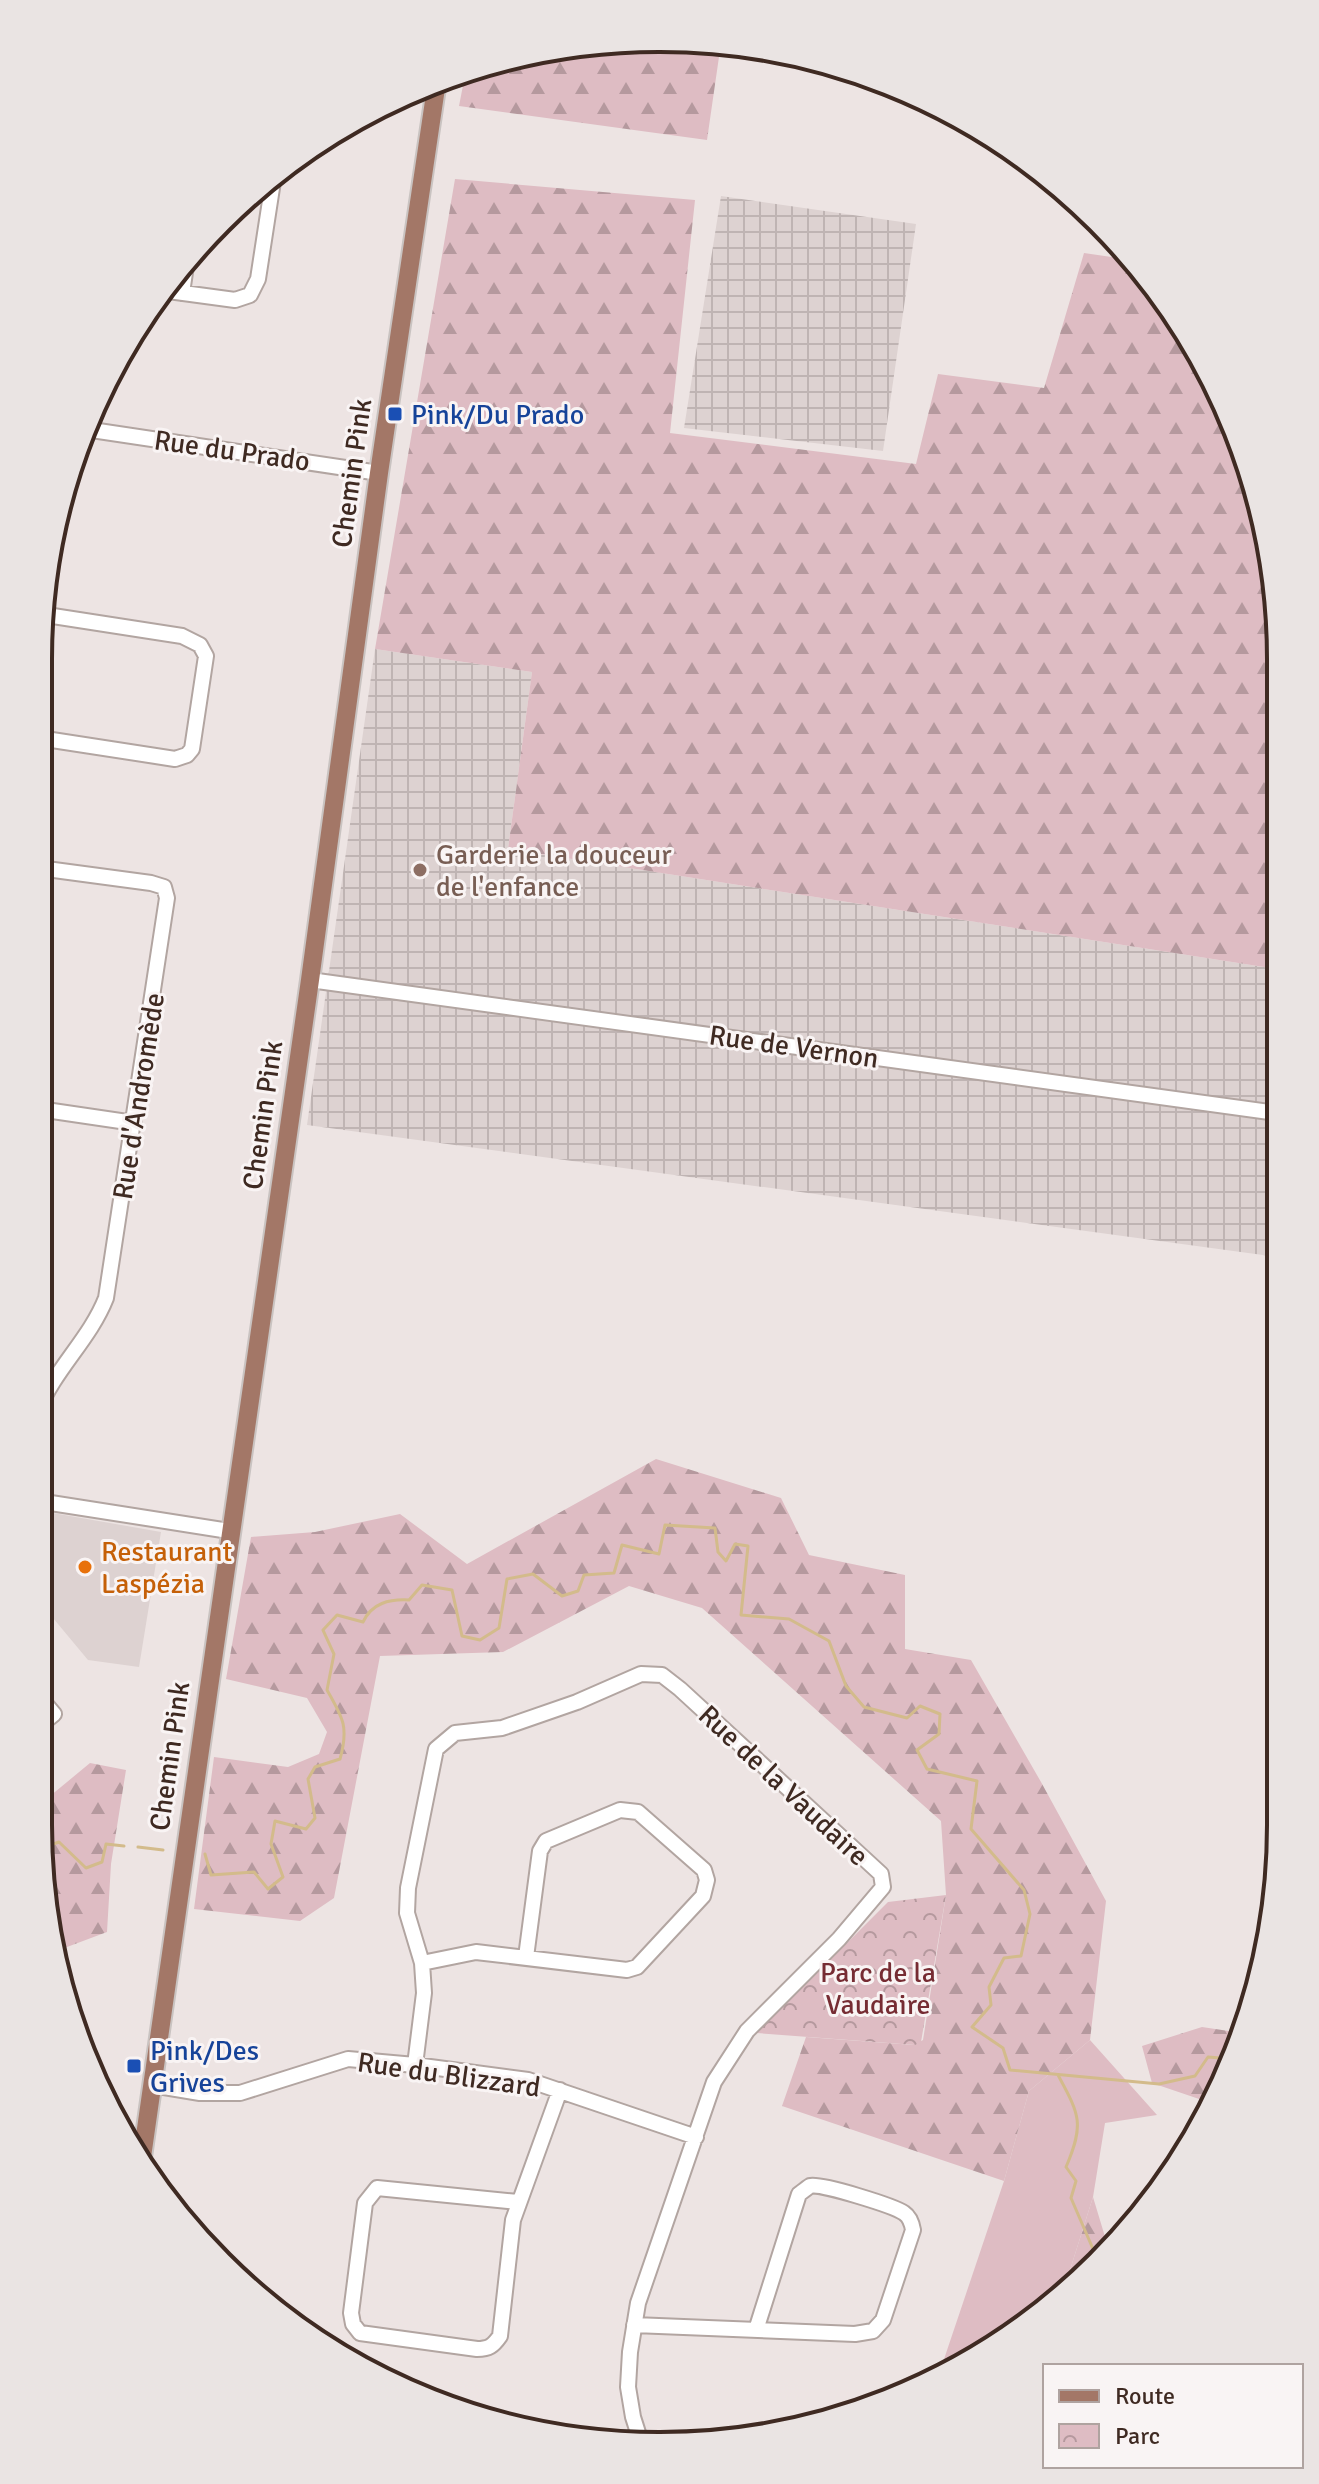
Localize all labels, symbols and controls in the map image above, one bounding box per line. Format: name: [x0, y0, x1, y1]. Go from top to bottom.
street label: Chemin Pink: [325, 396, 379, 550]
place label: Pink/Du Prado: [411, 398, 584, 432]
marker: Pink/Du Prado: [386, 405, 404, 423]
street label: Rue du Prado: [152, 423, 312, 479]
place label: Garderie la douceur de l'enfance: [436, 838, 672, 904]
marker: Garderie la douceur de l'enfance: [411, 861, 429, 879]
street label: Rue d'Andromède: [106, 990, 172, 1202]
street label: Rue de Vernon: [707, 1018, 881, 1076]
street label: Chemin Pink: [236, 1038, 290, 1192]
place label: Restaurant Laspézia: [101, 1535, 233, 1601]
marker: Restaurant Laspézia: [76, 1558, 94, 1576]
street label: Chemin Pink: [143, 1679, 197, 1833]
street label: Rue de la Vaudaire: [691, 1698, 875, 1873]
park label: Parc de la Vaudaire: [820, 1956, 936, 2022]
place label: Pink/Des Grives: [150, 2034, 259, 2100]
street label: Rue du Blizzard: [355, 2045, 543, 2105]
marker: Pink/Des Grives: [125, 2057, 143, 2075]
legend: [1043, 2364, 1303, 2468]
text: Route: [1115, 2381, 1175, 2411]
text: Parc: [1115, 2421, 1160, 2451]

